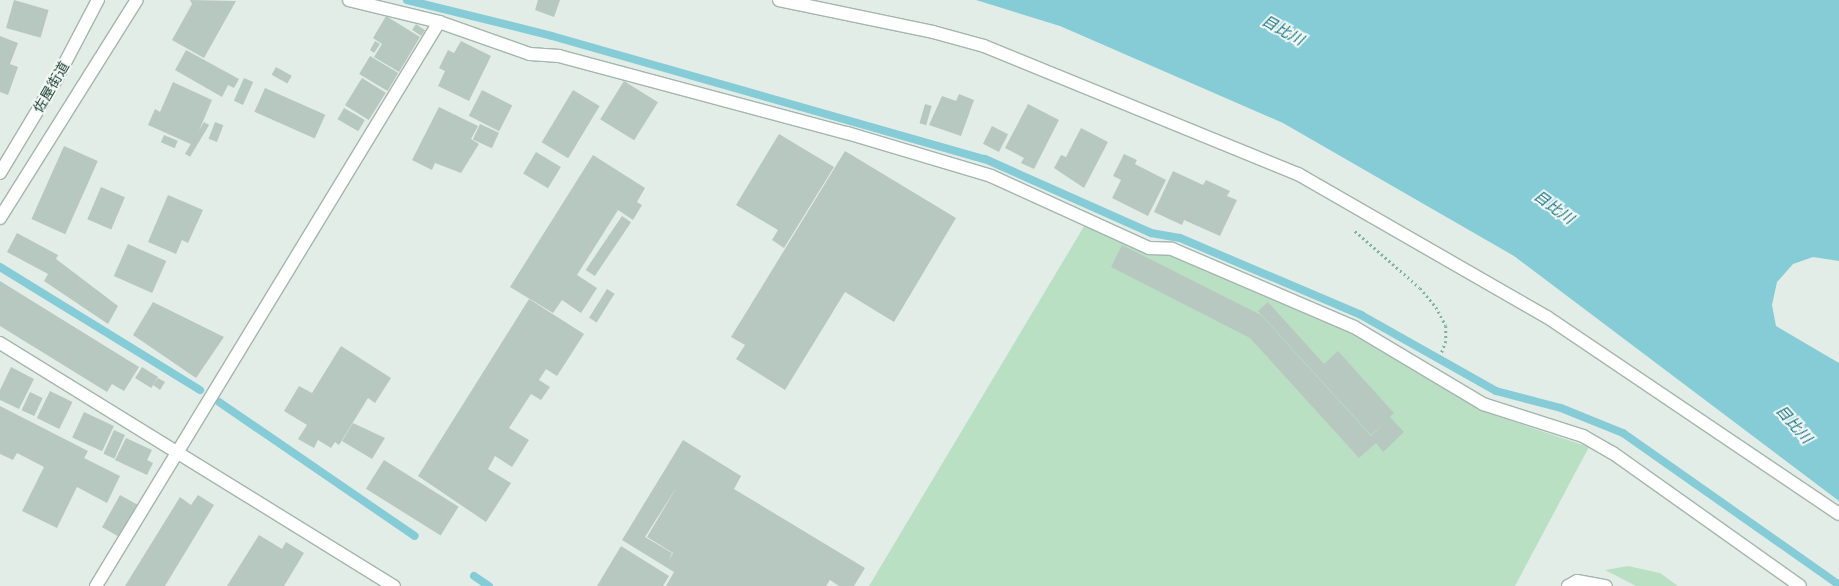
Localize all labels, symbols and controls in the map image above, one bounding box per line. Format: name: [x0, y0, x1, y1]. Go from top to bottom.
water label: 目比川: [1259, 11, 1307, 49]
street label: 佐屋街道: [30, 59, 72, 115]
water label: 目比川: [1531, 186, 1577, 228]
water label: 目比川: [1772, 401, 1816, 447]

